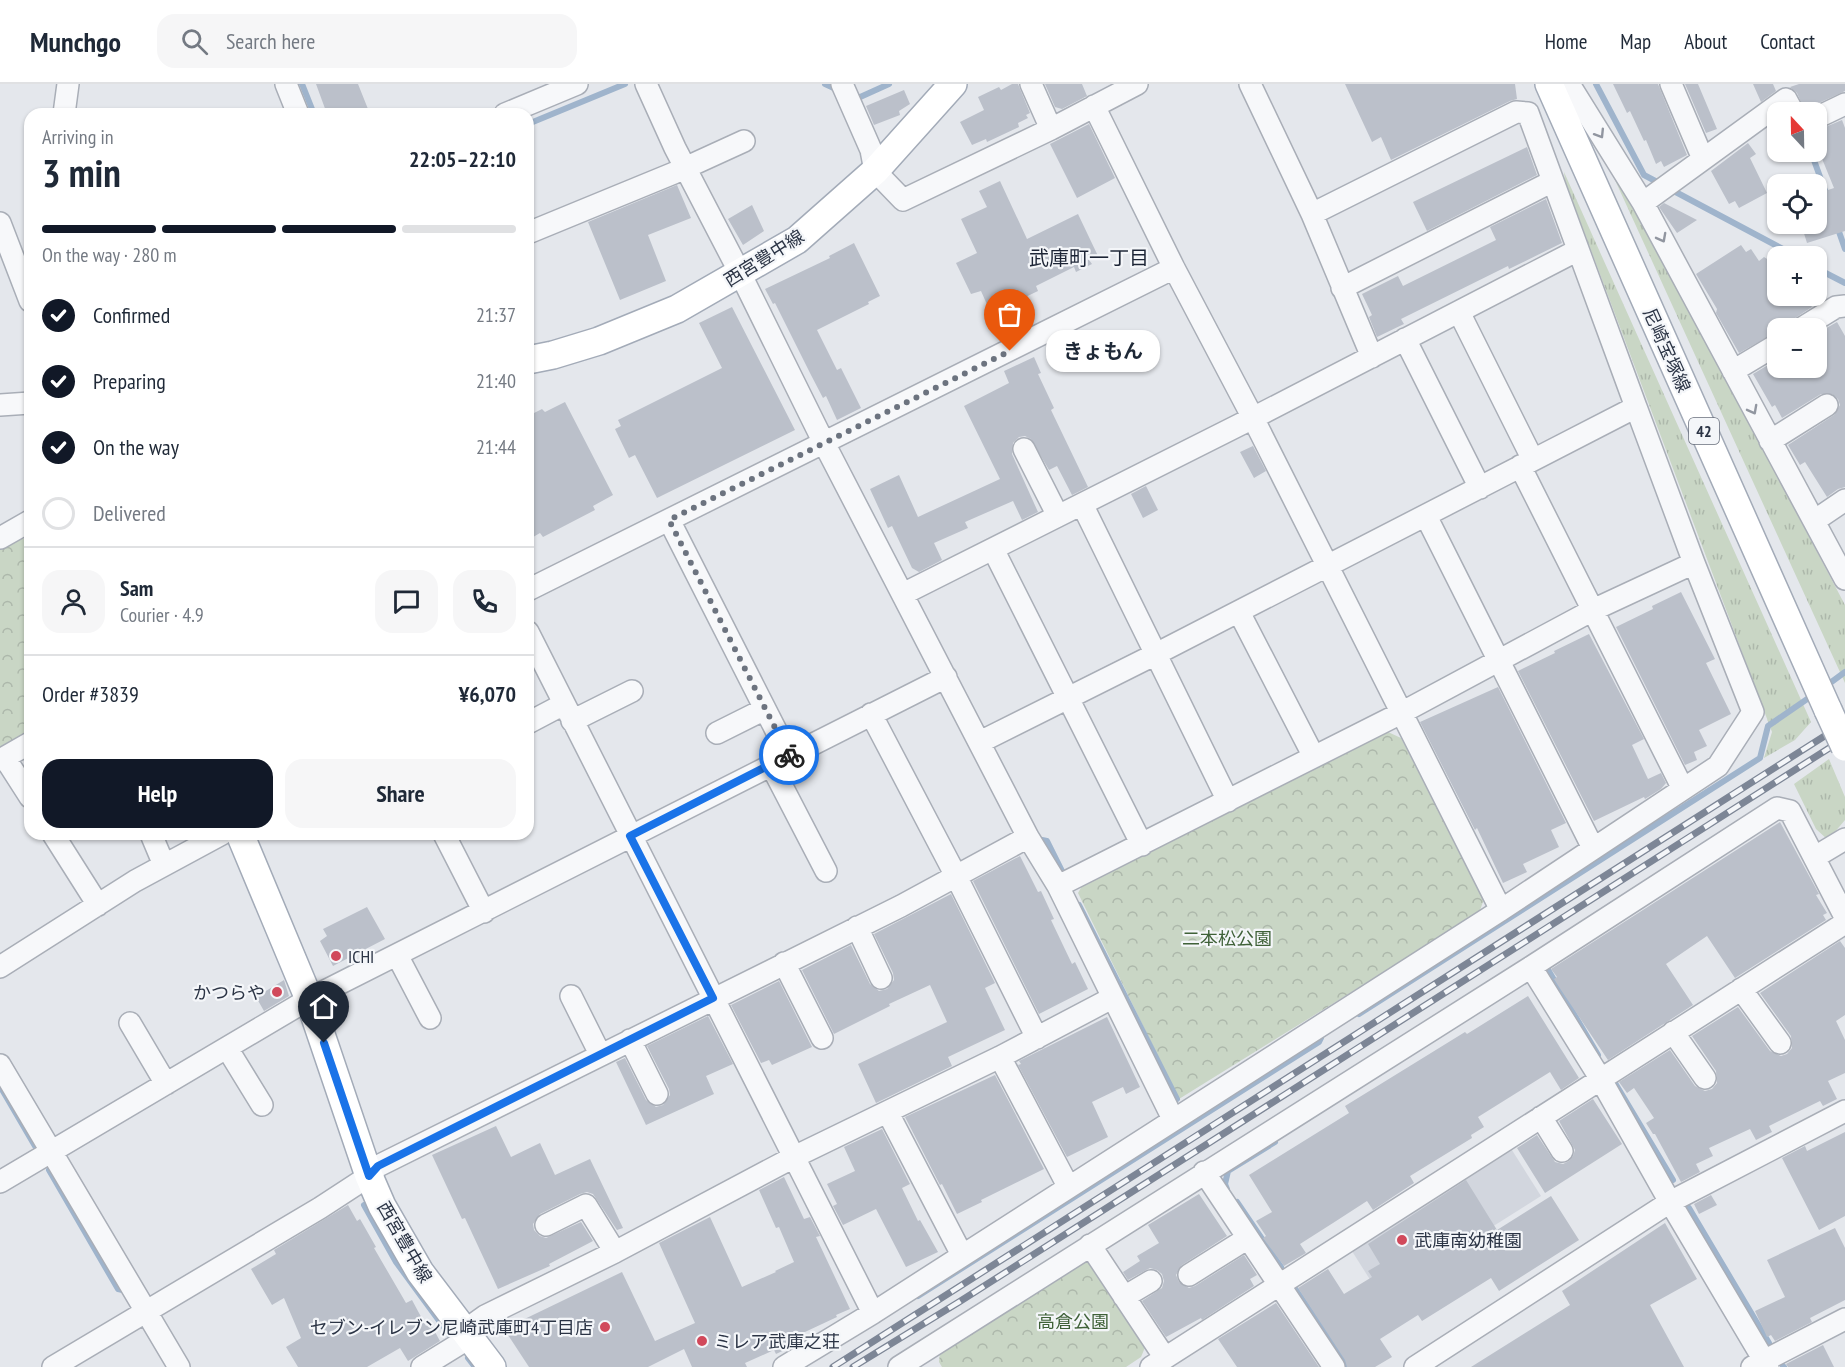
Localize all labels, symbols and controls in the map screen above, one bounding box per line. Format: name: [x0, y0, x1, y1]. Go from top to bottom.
search box: [157, 14, 577, 68]
text: Munchgo: [30, 23, 121, 60]
icon: search: [178, 25, 211, 58]
text: Search here: [226, 27, 315, 55]
text: Home: [1545, 28, 1587, 55]
text: Map: [1620, 28, 1651, 55]
text: About: [1684, 28, 1727, 55]
text: Contact: [1760, 28, 1815, 55]
north arrow: [1767, 102, 1827, 162]
map controls: [1767, 102, 1827, 378]
text: Arriving in: [42, 124, 114, 150]
one-way arrow: [1593, 128, 1605, 138]
text: 22:05–22:10: [409, 145, 516, 173]
text: 3 min: [42, 147, 121, 198]
button: locate: [1767, 174, 1827, 234]
street label: 西宮豊中線: [720, 224, 808, 292]
one-way arrow: [1655, 231, 1666, 242]
text: On the way · 280 m: [42, 242, 177, 268]
district label: 武庫町一丁目: [1029, 245, 1149, 271]
button: +: [1767, 246, 1827, 306]
pin: [984, 289, 1035, 351]
icon: bag: [993, 298, 1026, 331]
icon: check: [42, 299, 75, 332]
text: Confirmed: [93, 301, 170, 329]
text: 21:37: [476, 302, 516, 328]
street label: 尼崎宝塚線: [1638, 304, 1696, 396]
button: −: [1767, 318, 1827, 378]
callout: きょもん: [1046, 330, 1160, 372]
text: きょもん: [1063, 338, 1143, 364]
icon: check: [42, 365, 75, 398]
text: Preparing: [93, 367, 166, 395]
text: 21:40: [476, 368, 516, 394]
one-way arrow: [1746, 403, 1757, 414]
road number: 42: [1689, 418, 1719, 444]
icon: check: [42, 431, 75, 464]
text: On the way: [93, 433, 179, 461]
text: 21:44: [476, 434, 516, 460]
text: Delivered: [93, 499, 166, 527]
button: person: [42, 570, 105, 633]
button: chat: [375, 570, 438, 633]
button: phone: [453, 570, 516, 633]
text: Sam: [120, 574, 153, 602]
text: Courier · 4.9: [120, 602, 204, 628]
text: Order #3839: [42, 680, 139, 708]
text: ¥6,070: [459, 680, 516, 708]
courier: [759, 725, 819, 785]
icon: bike: [773, 739, 806, 772]
button: Help: [42, 759, 273, 828]
button: Share: [285, 759, 516, 828]
park label: 二本松公園: [1182, 927, 1272, 950]
place label: ICHI: [348, 945, 374, 968]
marker: ICHI: [329, 949, 343, 963]
place label: かつらや: [193, 981, 265, 1004]
pin: [298, 981, 349, 1043]
marker: かつらや: [270, 985, 284, 999]
icon: home: [307, 990, 340, 1023]
street label: 西宮豊中線: [373, 1197, 437, 1287]
place label: 武庫南幼稚園: [1414, 1229, 1522, 1252]
marker: 武庫南幼稚園: [1395, 1233, 1409, 1247]
park label: 高倉公園: [1037, 1310, 1109, 1333]
place label: セブン-イレブン尼崎武庫町4丁目店: [310, 1316, 593, 1339]
marker: セブン-イレブン尼崎武庫町4丁目店: [598, 1320, 612, 1334]
place label: ミレア武庫之荘: [714, 1330, 840, 1353]
marker: ミレア武庫之荘: [695, 1334, 709, 1348]

